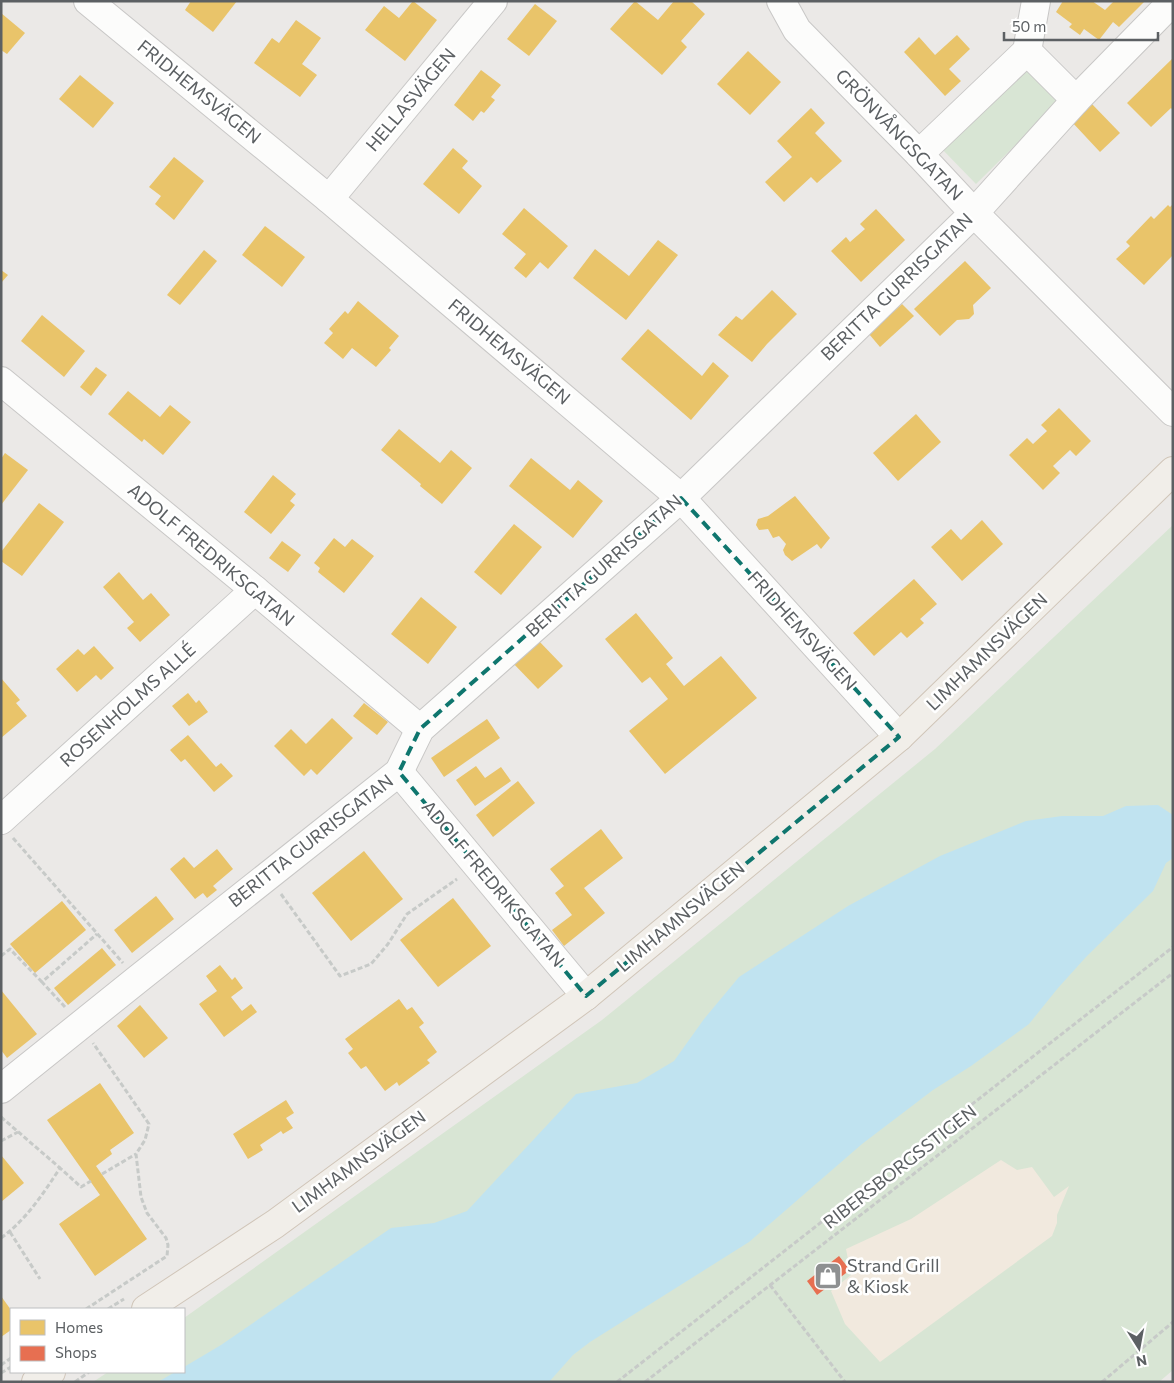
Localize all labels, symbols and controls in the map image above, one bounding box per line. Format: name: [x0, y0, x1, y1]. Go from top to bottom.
scale bar: [1004, 10, 1158, 42]
text: 50 m: [1012, 17, 1046, 35]
street label: FRIDHEMSVÄGEN: [133, 35, 266, 148]
street label: HELLASVÄGEN: [361, 43, 460, 155]
street label: GRÖNVÅNGSGATAN: [831, 64, 968, 205]
street label: BERITTA GURRISGATAN: [816, 208, 977, 365]
street label: FRIDHEMSVÄGEN: [444, 294, 575, 409]
street label: ADOLF FREDRIKSGATAN: [124, 478, 299, 630]
street label: BERITTA GURRISGATAN: [521, 489, 686, 641]
street label: FRIDHEMSVÄGEN: [743, 566, 862, 694]
street label: LIMHAMNSVÄGEN: [921, 588, 1051, 715]
street label: ROSENHOLMS ALLÉ: [55, 638, 200, 771]
street label: BERITTA GURRISGATAN: [224, 769, 397, 911]
street label: ADOLF FREDRIKSGATAN: [418, 796, 570, 971]
street label: LIMHAMNSVÄGEN: [612, 856, 749, 976]
street label: RIBERSBORGSSTIGEN: [818, 1100, 980, 1233]
street label: LIMHAMNSVÄGEN: [287, 1105, 430, 1217]
place label: Strand Grill & Kiosk: [847, 1254, 940, 1297]
shop icon: Strand Grill & Kiosk: [813, 1261, 843, 1291]
legend: [10, 1308, 185, 1373]
text: Homes: [55, 1318, 103, 1336]
north arrow: [1114, 1323, 1164, 1373]
text: Shops: [55, 1343, 97, 1361]
text: N: [1135, 1352, 1148, 1371]

